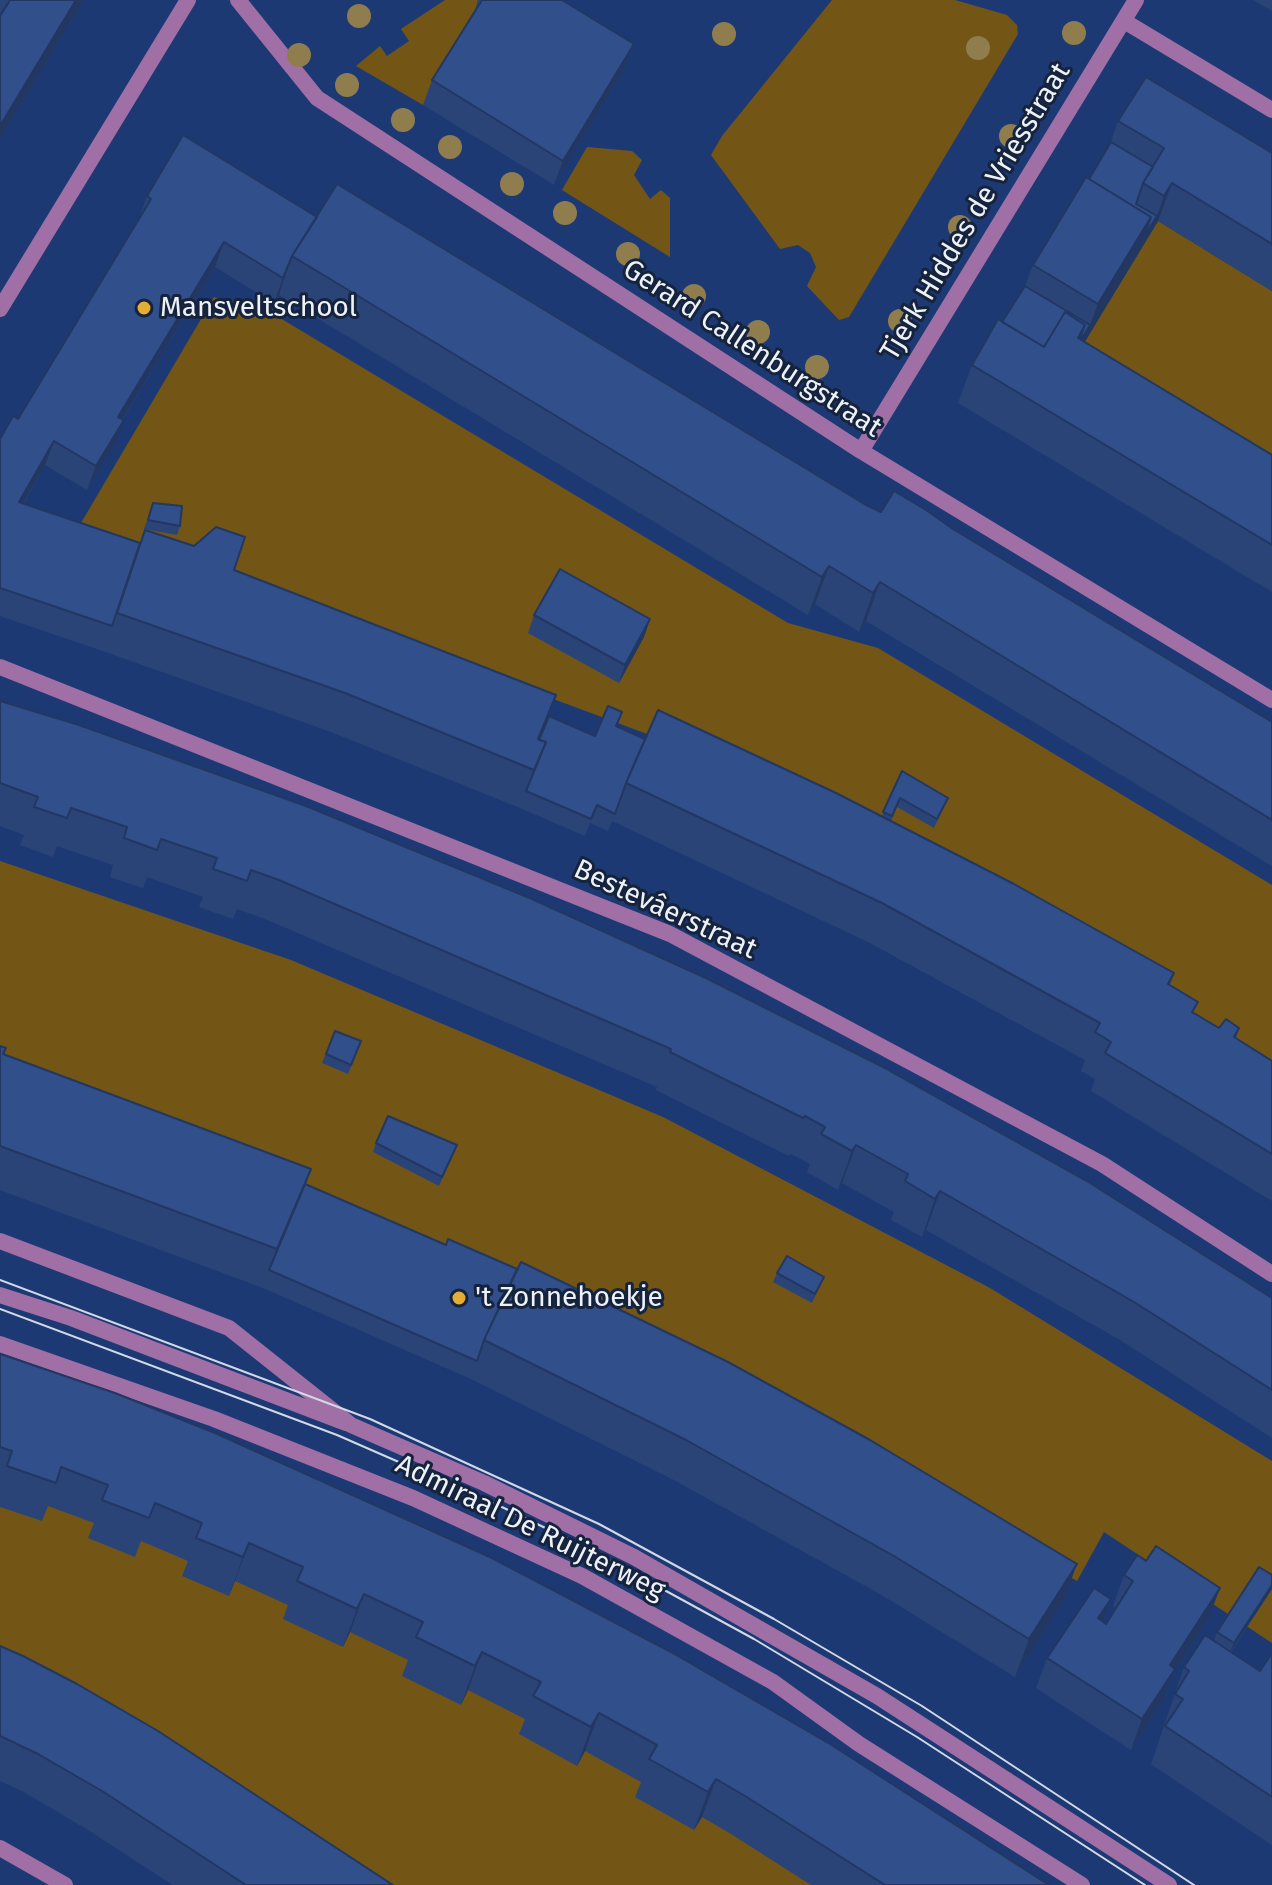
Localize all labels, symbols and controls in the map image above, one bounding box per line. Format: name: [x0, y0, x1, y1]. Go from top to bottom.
street label: Tjerk Hiddes de Vriesstraat: [874, 57, 1078, 367]
street label: Gerard Callenburgstraat: [616, 253, 888, 445]
place label: Mansveltschool: [160, 291, 357, 325]
marker: Mansveltschool: [135, 299, 153, 317]
street label: Bestevâerstraat: [568, 853, 762, 967]
place label: 't Zonnehoekje: [475, 1281, 663, 1315]
marker: 't Zonnehoekje: [450, 1289, 468, 1307]
street label: Admiraal De Ruijterweg: [390, 1448, 670, 1608]

